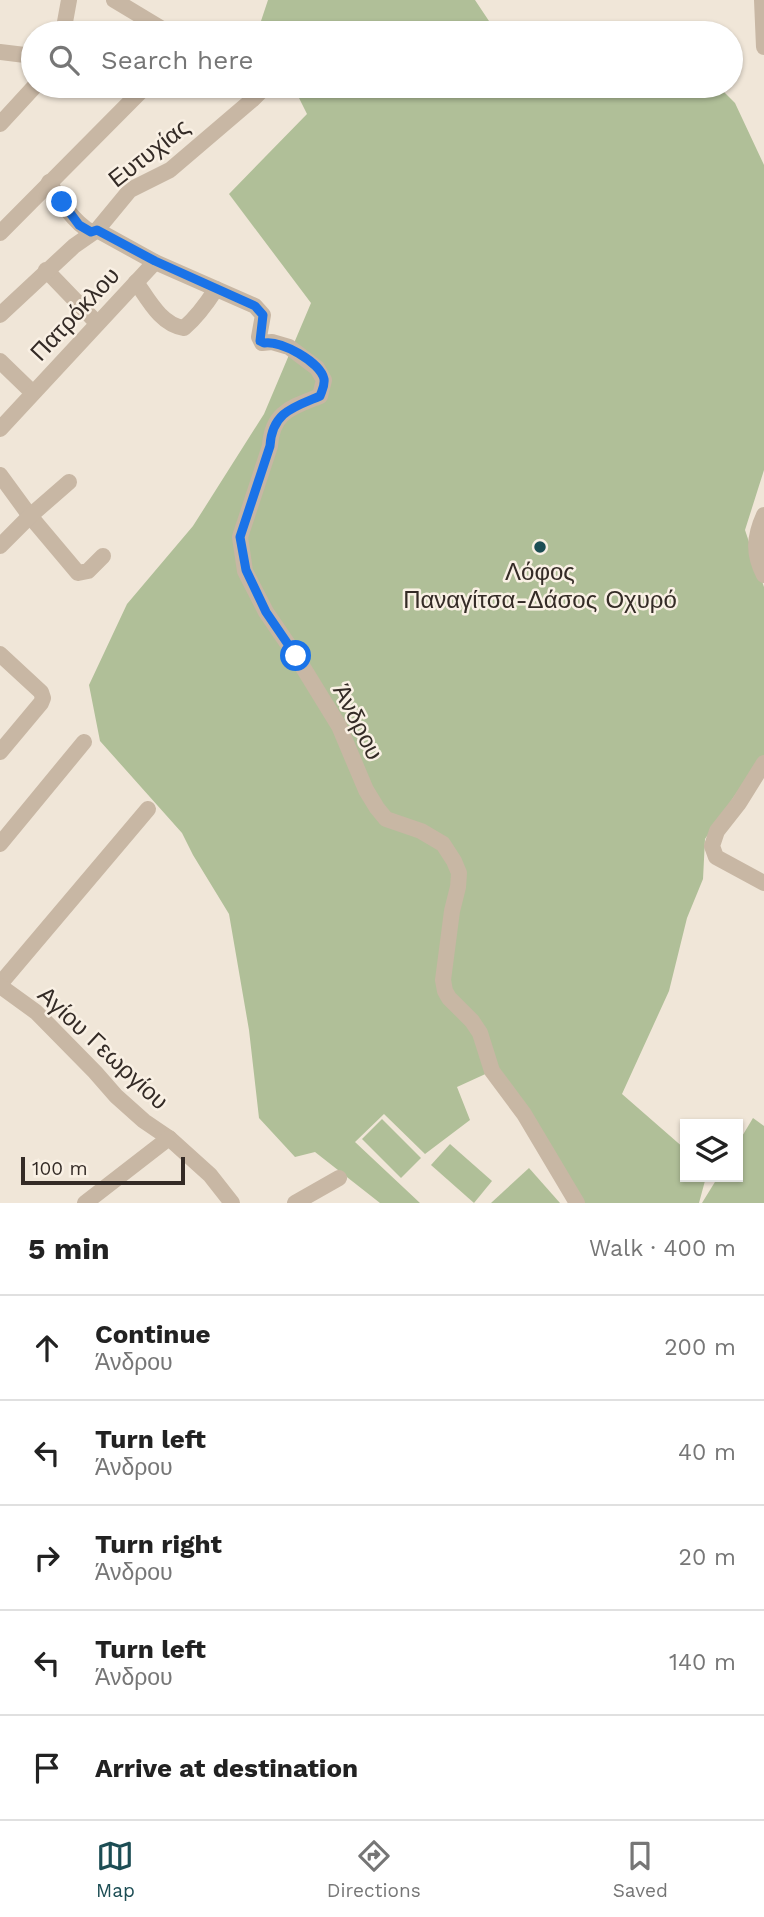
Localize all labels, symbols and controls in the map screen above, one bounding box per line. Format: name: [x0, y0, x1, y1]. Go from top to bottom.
search box: [21, 21, 743, 98]
icon: search: [45, 41, 83, 79]
text: Search here: [101, 45, 253, 75]
street label: Ευτυχίας: [103, 113, 195, 193]
route end: [46, 186, 77, 217]
street label: Πατρόκλου: [25, 261, 125, 367]
marker: Λόφος Παναγίτσα-Δάσος Οχυρό: [532, 539, 548, 555]
place label: Λόφος Παναγίτσα-Δάσος Οχυρό: [403, 558, 677, 614]
route start: [280, 640, 311, 671]
street label: Άνδρου: [327, 680, 389, 764]
street label: Αγίου Γεωργίου: [32, 981, 174, 1115]
map controls: [680, 1119, 743, 1182]
button: layers: [680, 1119, 743, 1182]
scale bar: [21, 1154, 186, 1186]
text: 100 m: [32, 1157, 88, 1180]
text: 5 min: [28, 1231, 110, 1266]
text: Walk · 400 m: [589, 1235, 736, 1262]
text: Continue: [95, 1319, 211, 1349]
icon: ahead: [28, 1329, 66, 1367]
text: 200 m: [664, 1334, 736, 1361]
text: Άνδρου: [95, 1349, 173, 1376]
text: Turn left: [95, 1424, 206, 1454]
icon: left: [28, 1434, 66, 1472]
text: 40 m: [678, 1439, 736, 1466]
text: Άνδρου: [95, 1454, 173, 1481]
text: Turn right: [95, 1529, 222, 1559]
icon: right: [28, 1539, 66, 1577]
text: 20 m: [679, 1544, 736, 1571]
text: Άνδρου: [95, 1559, 173, 1586]
text: Turn left: [95, 1634, 206, 1664]
icon: left: [28, 1644, 66, 1682]
text: 140 m: [669, 1649, 736, 1676]
text: Άνδρου: [95, 1664, 173, 1691]
icon: arrive: [28, 1749, 66, 1787]
text: Arrive at destination: [95, 1753, 358, 1783]
tab: Map: [96, 1837, 135, 1902]
tab: Directions: [327, 1837, 421, 1902]
tab: Saved: [613, 1837, 668, 1902]

